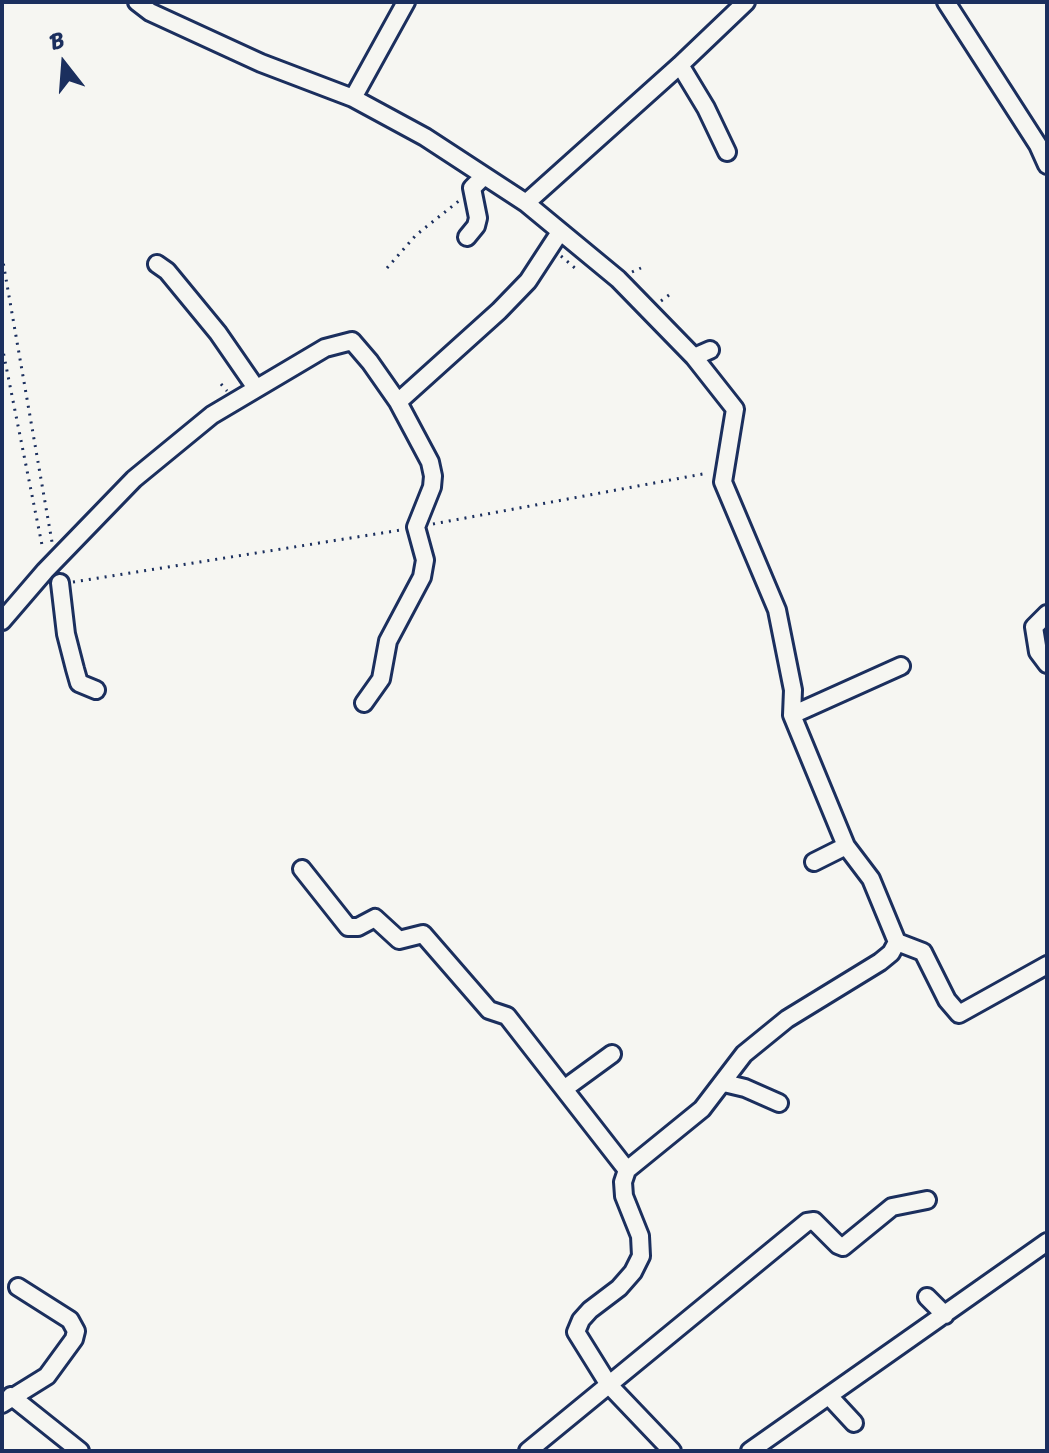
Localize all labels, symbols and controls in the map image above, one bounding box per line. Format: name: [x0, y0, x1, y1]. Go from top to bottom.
text: B: [44, 20, 69, 61]
north arrow: [24, 24, 104, 104]

